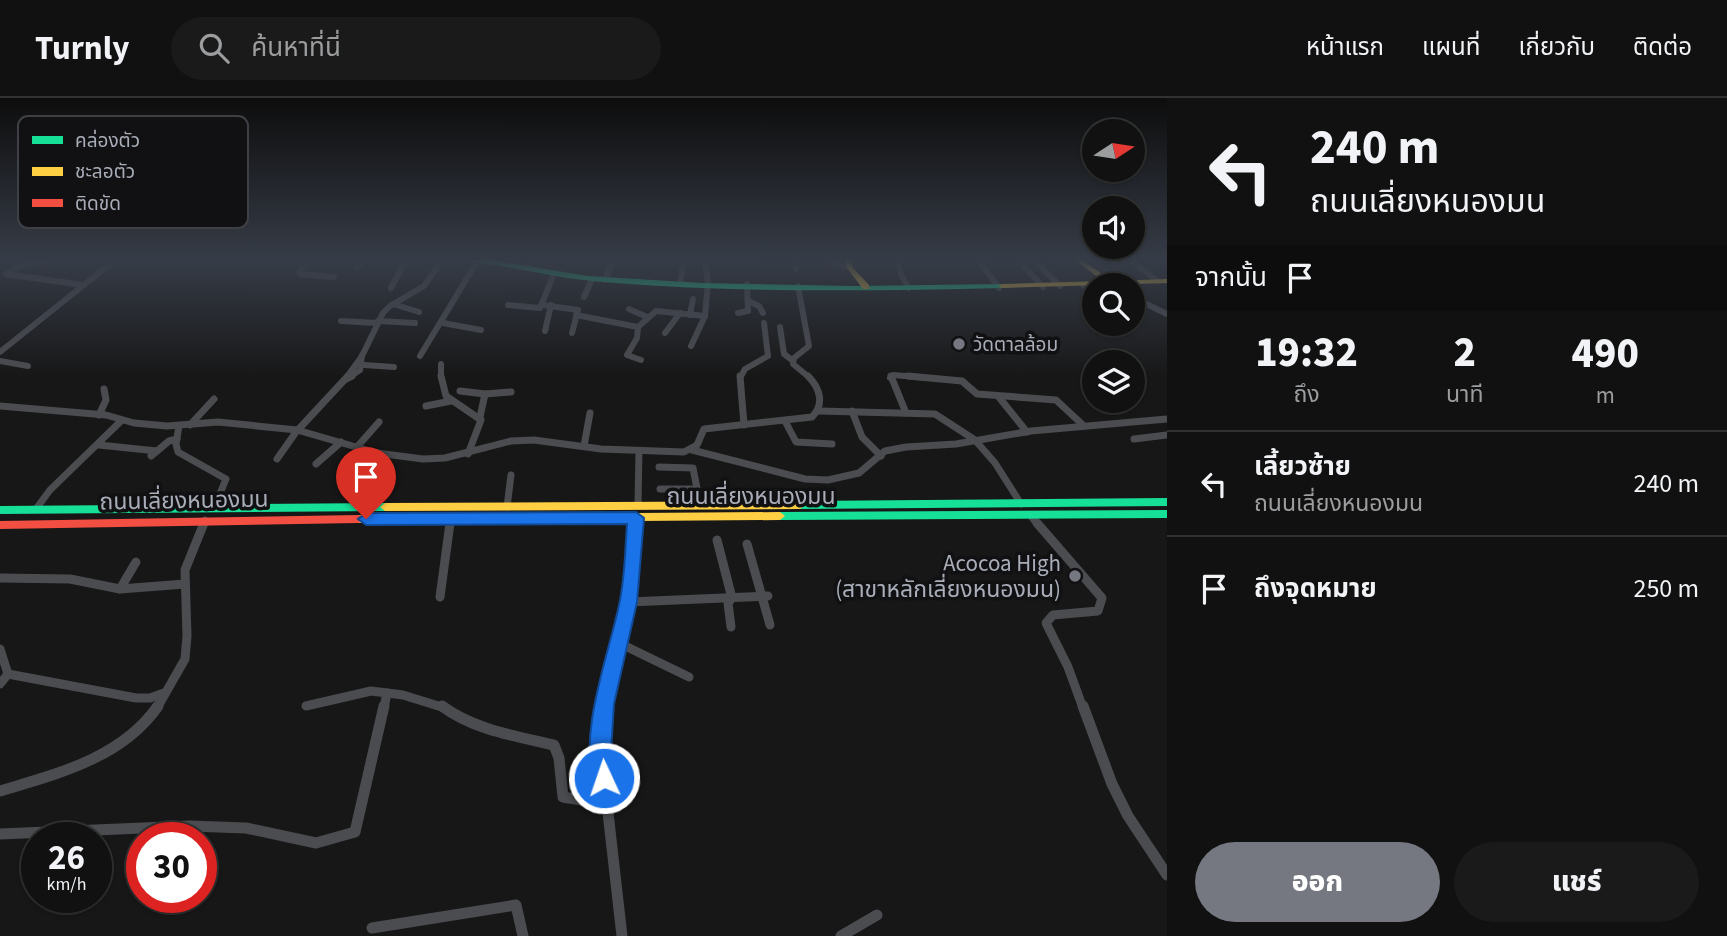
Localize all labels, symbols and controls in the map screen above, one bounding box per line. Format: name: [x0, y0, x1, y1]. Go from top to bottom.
search box: [171, 17, 661, 80]
text: Turnly: [35, 25, 129, 72]
icon: search: [195, 29, 233, 67]
text: ค้นหาที่นี่: [251, 29, 341, 66]
text: หน้าแรก: [1306, 30, 1384, 65]
text: แผนที่: [1422, 30, 1480, 65]
text: เกี่ยวกับ: [1518, 30, 1595, 65]
text: ติดต่อ: [1633, 30, 1692, 65]
text: 240 m: [1310, 113, 1439, 183]
legend: [18, 116, 248, 228]
north arrow: [1082, 119, 1144, 182]
map controls: [1082, 119, 1145, 413]
icon: left: [1195, 126, 1286, 217]
text: คล่องตัว: [75, 128, 140, 155]
text: ชะลอตัว: [75, 159, 135, 186]
text: ถนนเลี่ยงหนองมน: [1310, 179, 1545, 225]
text: ติดขัด: [75, 191, 121, 218]
button: sound: [1082, 196, 1145, 259]
text: จากนั้น: [1195, 259, 1267, 296]
icon: arrive: [1281, 259, 1319, 297]
button: search: [1082, 273, 1145, 336]
text: 19:32: [1255, 323, 1358, 383]
text: 2: [1453, 323, 1476, 383]
text: 490: [1572, 324, 1639, 384]
place label: วัดตาลล้อม: [973, 332, 1058, 359]
marker: วัดตาลล้อม: [951, 336, 967, 352]
button: layers: [1082, 350, 1145, 413]
text: ถึง: [1293, 378, 1320, 411]
text: นาที: [1446, 378, 1483, 411]
text: m: [1596, 379, 1615, 412]
pin: [336, 447, 396, 519]
text: เลี้ยวซ้าย: [1254, 448, 1351, 485]
icon: arrive: [347, 458, 385, 496]
icon: left: [1195, 465, 1233, 503]
text: 240 m: [1633, 465, 1699, 502]
street label: ถนนเลี่ยงหนองมน: [666, 480, 836, 513]
street label: ถนนเลี่ยงหนองมน: [99, 483, 269, 518]
text: ถนนเลี่ยงหนองมน: [1254, 487, 1423, 520]
place label: Acocoa High (สาขาหลักเลี่ยงหนองมน): [835, 547, 1061, 606]
marker: Acocoa High (สาขาหลักเลี่ยงหนองมน): [1067, 568, 1083, 584]
icon: arrive: [1195, 570, 1233, 608]
text: ถึงจุดหมาย: [1254, 570, 1377, 607]
text: 250 m: [1633, 570, 1699, 607]
position arrow: [567, 741, 641, 815]
speed limit sign: 30: [126, 822, 217, 913]
text: 26: [48, 833, 85, 883]
button: ออก: [1195, 842, 1440, 922]
button: แชร์: [1454, 842, 1699, 922]
text: km/h: [47, 872, 86, 897]

